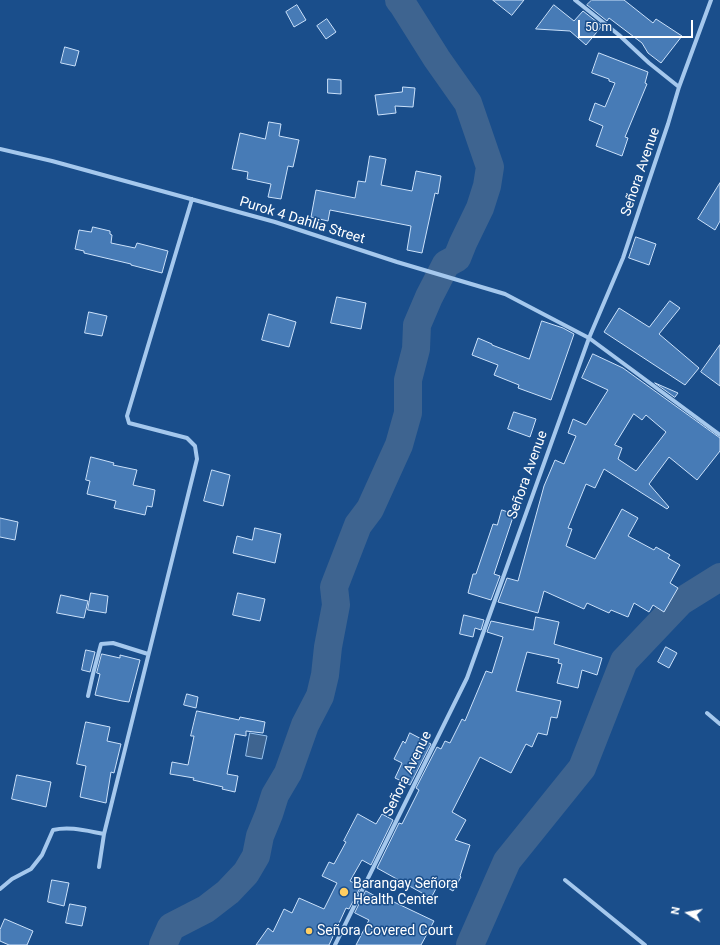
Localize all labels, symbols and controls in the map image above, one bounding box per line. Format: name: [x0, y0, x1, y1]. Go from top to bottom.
scale bar: [580, 12, 695, 38]
text: 50 m: [585, 20, 612, 34]
street label: Señora Avenue: [618, 125, 664, 219]
street label: Purok 4 Dahlia Street: [237, 194, 367, 248]
street label: Señora Avenue: [504, 429, 552, 521]
street label: Señora Avenue: [380, 729, 436, 819]
place label: Barangay Señora Health Center: [353, 876, 458, 908]
marker: Barangay Señora Health Center: [338, 886, 350, 898]
north arrow: [668, 893, 708, 933]
text: N: [669, 906, 683, 916]
place label: Señora Covered Court: [317, 923, 453, 939]
marker: Señora Covered Court: [304, 926, 314, 936]

